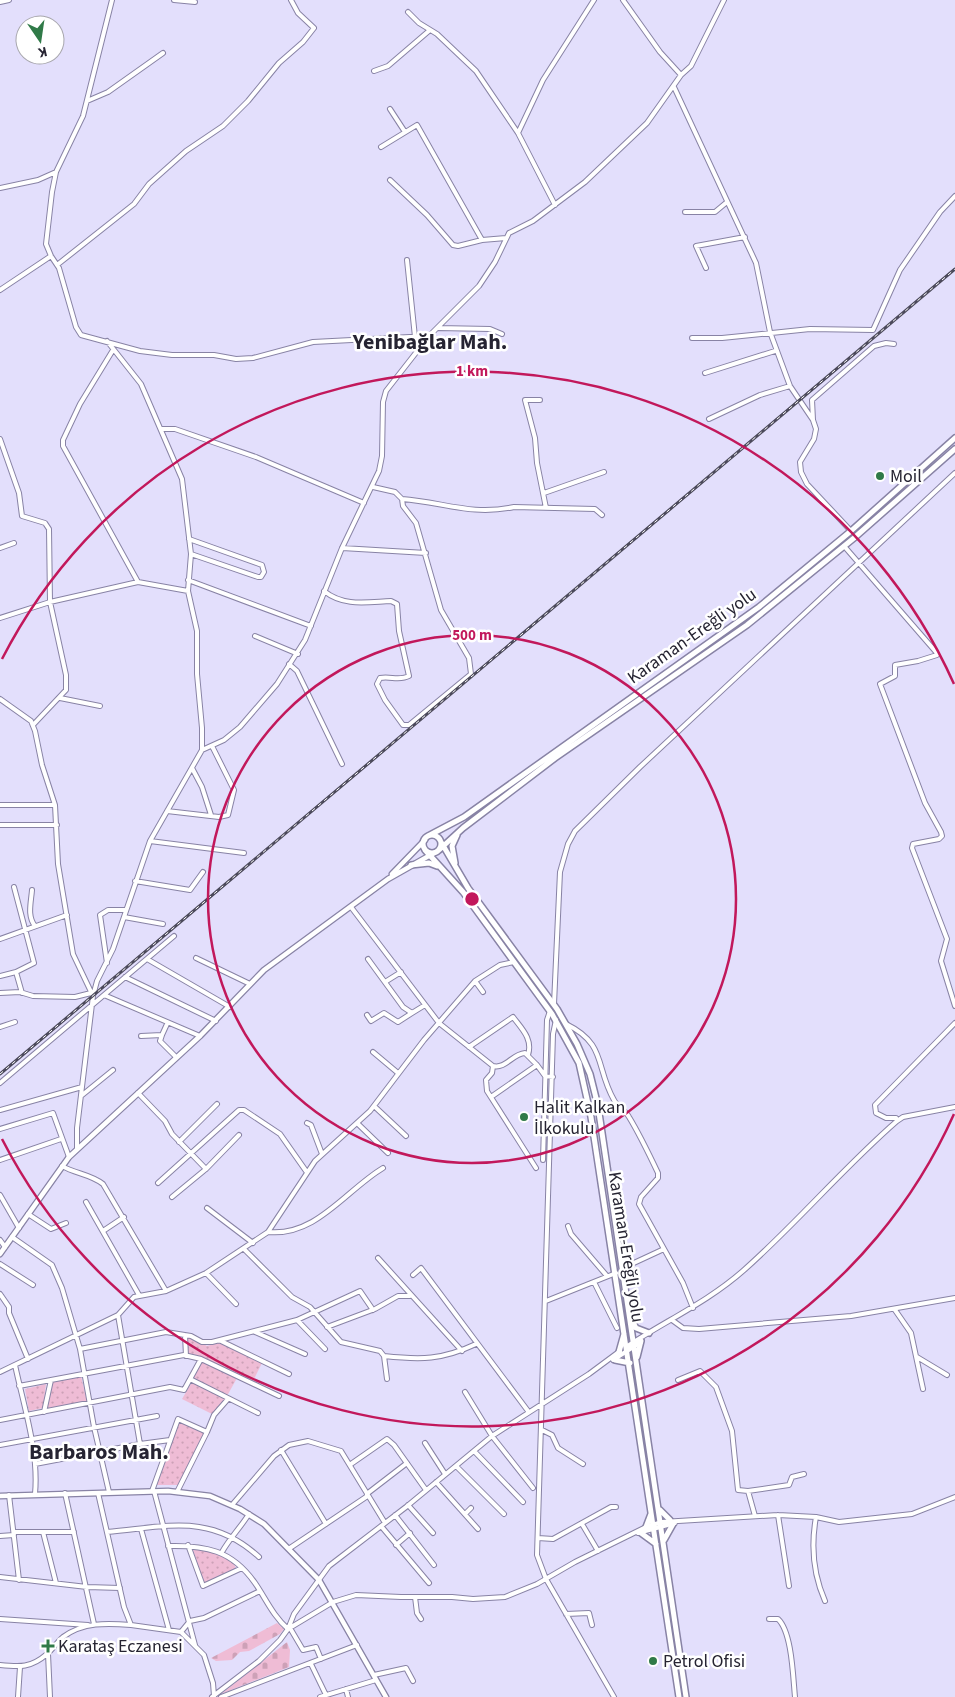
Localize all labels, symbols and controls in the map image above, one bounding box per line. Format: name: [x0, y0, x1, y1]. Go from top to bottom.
north arrow: [15, 15, 65, 65]
text: K: [36, 41, 49, 62]
district label: Yenibağlar Mah.: [352, 326, 507, 358]
text: 1 km: [456, 361, 488, 382]
place label: Moil: [890, 464, 922, 489]
marker: Moil: [874, 470, 886, 482]
street label: Karaman-Ereğli yolu: [622, 582, 762, 690]
text: 500 m: [452, 625, 492, 646]
centre of rings: [463, 890, 481, 908]
place label: Halit Kalkan İlkokulu: [534, 1095, 625, 1141]
marker: Halit Kalkan İlkokulu: [518, 1111, 530, 1123]
street label: Karaman-Ereğli yolu: [602, 1170, 650, 1324]
district label: Barbaros Mah.: [29, 1436, 169, 1468]
place label: Karataş Eczanesi: [58, 1634, 183, 1659]
marker: Karataş Eczanesi: [42, 1640, 54, 1652]
place label: Petrol Ofisi: [663, 1649, 745, 1674]
marker: Petrol Ofisi: [647, 1655, 659, 1667]

